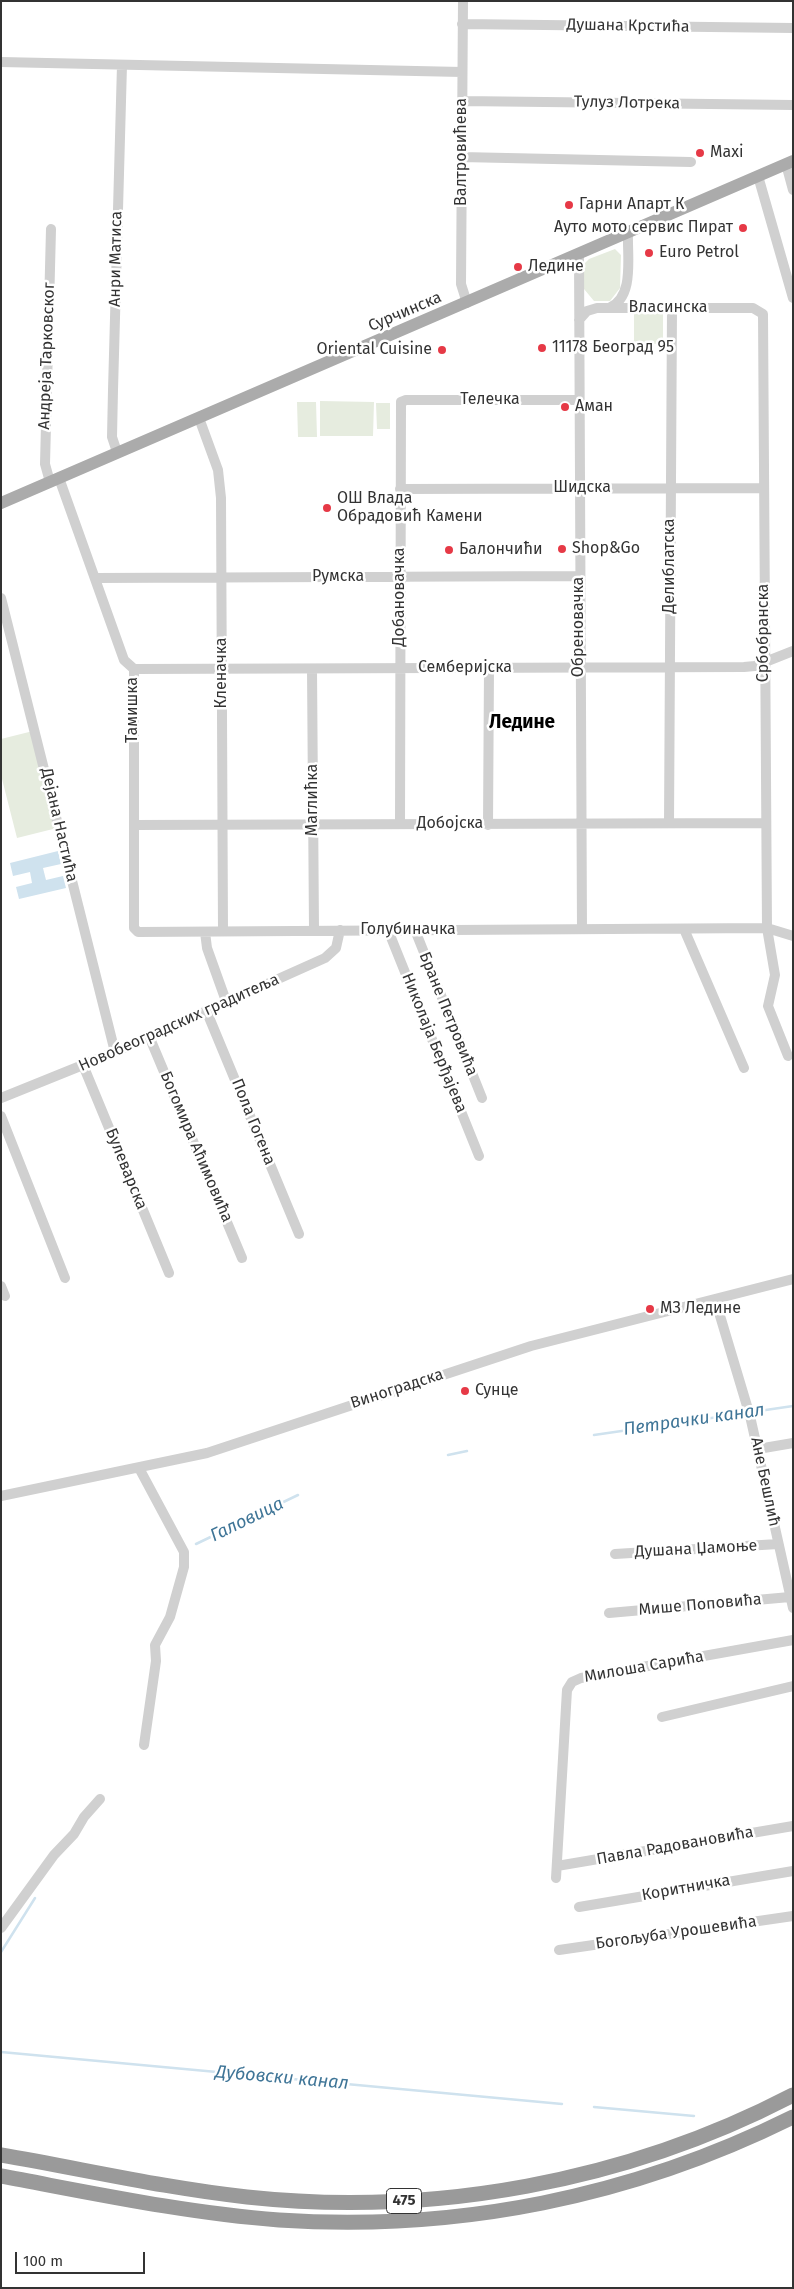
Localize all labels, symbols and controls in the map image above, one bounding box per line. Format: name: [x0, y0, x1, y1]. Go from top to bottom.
street label: Душана Крстића: [566, 15, 690, 37]
street label: Тулуз Лотрека: [574, 92, 680, 114]
street label: Валтровићева: [452, 98, 472, 206]
place label: Maxi: [710, 143, 743, 163]
marker: Maxi: [694, 147, 706, 159]
place label: Гарни Апарт К: [579, 195, 684, 215]
marker: Гарни Апарт К: [563, 199, 575, 211]
street label: Анри Матиса: [106, 211, 126, 307]
place label: Ауто мото сервис Пират: [554, 218, 733, 238]
marker: Ауто мото сервис Пират: [737, 222, 749, 234]
place label: Euro Petrol: [659, 243, 739, 263]
marker: Euro Petrol: [643, 247, 655, 259]
place label: Ледине: [528, 257, 584, 277]
marker: Ледине: [512, 261, 524, 273]
street label: Андреја Тарковског: [35, 282, 59, 430]
street label: Сурчинска: [365, 288, 445, 336]
street label: Власинска: [629, 298, 707, 318]
place label: 11178 Београд 95: [552, 338, 674, 358]
place label: Oriental Cuisine: [316, 340, 432, 360]
marker: 11178 Београд 95: [536, 342, 548, 354]
marker: Oriental Cuisine: [436, 344, 448, 356]
street label: Телечка: [460, 390, 520, 410]
place label: Аман: [575, 397, 613, 417]
marker: Аман: [559, 401, 571, 413]
street label: Шидска: [553, 478, 611, 498]
place label: ОШ Влада Обрадовић Камени: [337, 489, 483, 527]
marker: ОШ Влада Обрадовић Камени: [321, 502, 333, 514]
street label: Делиблатска: [660, 518, 680, 614]
place label: Shop&Go: [572, 539, 640, 559]
place label: Балончићи: [459, 540, 543, 560]
marker: Shop&Go: [556, 543, 568, 555]
marker: Балончићи: [443, 544, 455, 556]
street label: Добановачка: [390, 548, 410, 646]
street label: Румска: [312, 567, 364, 587]
street label: Обреновачка: [569, 577, 589, 677]
street label: Србобранска: [754, 584, 774, 682]
street label: Кленачка: [212, 637, 232, 709]
street label: Семберијска: [418, 658, 512, 678]
street label: Тамишка: [123, 677, 143, 743]
district label: Ледине: [489, 712, 555, 734]
street label: Маглићка: [303, 764, 323, 836]
street label: Дејана Настића: [37, 766, 81, 884]
street label: Добојска: [417, 814, 483, 834]
street label: Голубиначка: [360, 920, 456, 940]
street label: Бране Петровића: [414, 949, 482, 1079]
street label: Новобеоградских градитеља: [76, 970, 282, 1076]
street label: Николаја Берђајева: [397, 970, 471, 1116]
street label: Богомира Аћимовића: [155, 1069, 237, 1225]
street label: Пола Гогена: [227, 1076, 279, 1168]
street label: Булеварска: [101, 1125, 151, 1213]
place label: МЗ Ледине: [660, 1299, 741, 1319]
marker: МЗ Ледине: [644, 1303, 656, 1315]
street label: Виноградска: [348, 1365, 446, 1413]
place label: Сунце: [475, 1381, 518, 1401]
marker: Сунце: [459, 1385, 471, 1397]
water label: Петрачки канал: [622, 1399, 766, 1441]
street label: Ане Бешлић: [746, 1436, 784, 1528]
water label: Галовица: [207, 1493, 287, 1547]
street label: Душана Џамоње: [634, 1536, 758, 1562]
street label: Мише Поповића: [638, 1590, 762, 1620]
street label: Милоша Сарића: [583, 1647, 705, 1687]
street label: Павла Радовановића: [595, 1823, 755, 1869]
street label: Коритничка: [640, 1871, 732, 1905]
street label: Богољуба Урошевића: [594, 1912, 758, 1954]
water label: Дубовски канал: [214, 2061, 350, 2095]
road number: 475: [386, 2188, 422, 2214]
scale bar: [18, 2242, 148, 2274]
text: 100 m: [23, 2252, 63, 2270]

